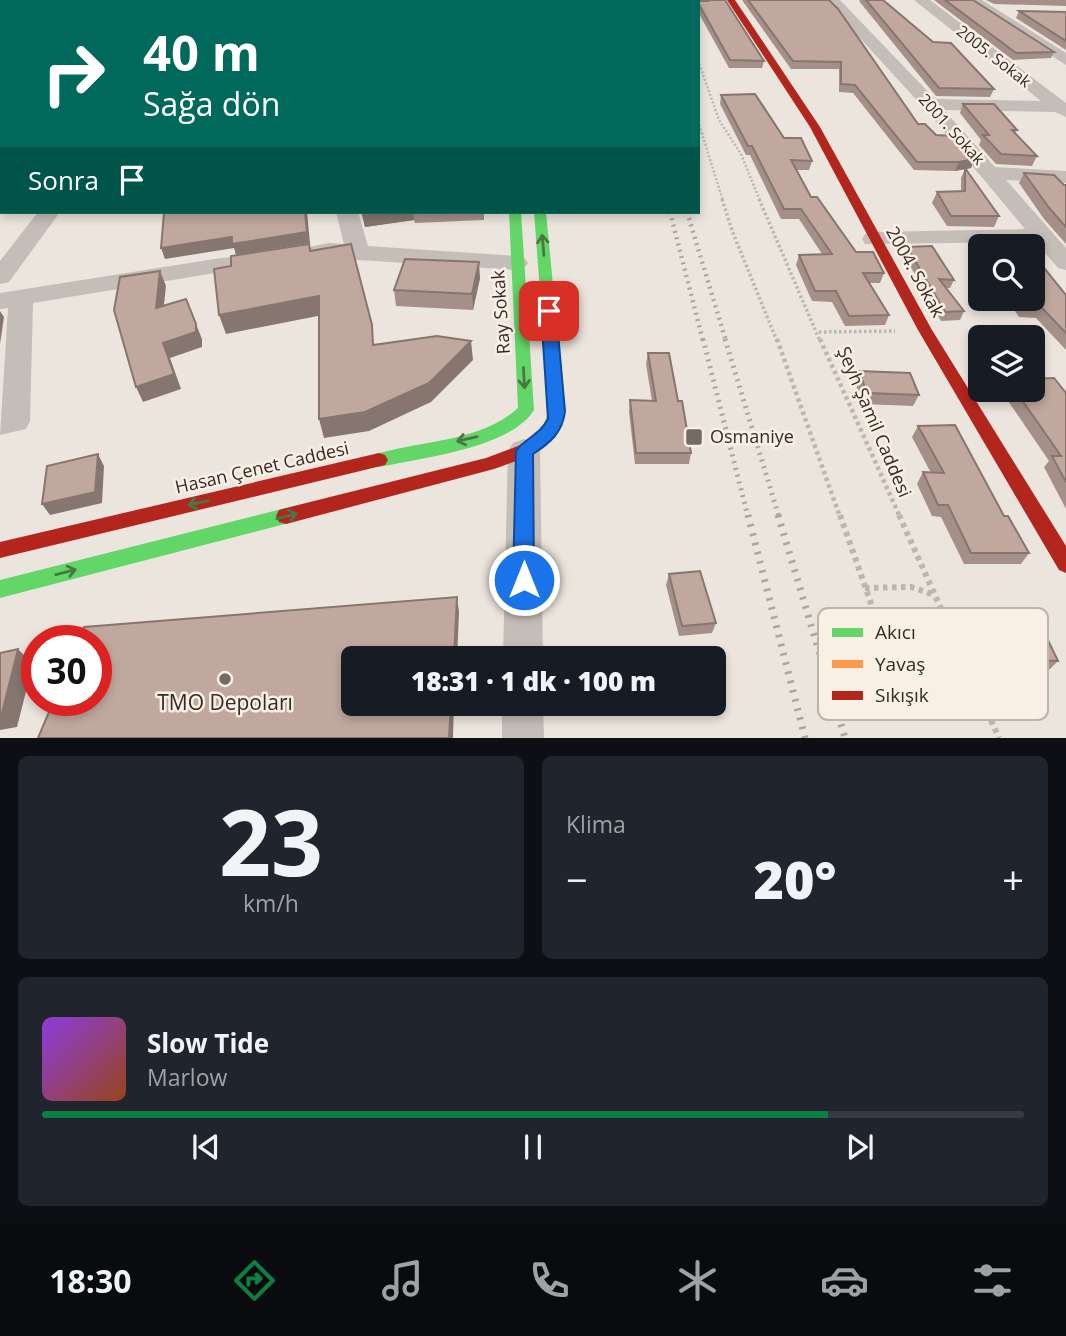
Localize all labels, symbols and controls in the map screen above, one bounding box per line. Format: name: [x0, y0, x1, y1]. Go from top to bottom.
text: 40 m: [143, 19, 260, 85]
street label: 2005. Sokak: [952, 20, 1036, 92]
icon: right: [28, 28, 119, 119]
text: Sağa dön: [143, 82, 280, 125]
street label: 2001. Sokak: [914, 89, 990, 170]
icon: arrive: [113, 161, 151, 199]
text: Sonra: [28, 162, 99, 198]
street label: 2004. Sokak: [881, 222, 951, 322]
map controls: [968, 234, 1045, 402]
button: search: [968, 234, 1045, 311]
one-way arrow: [536, 235, 549, 257]
street label: Ray Sokak: [485, 269, 515, 355]
pin: [519, 281, 579, 341]
icon: arrive: [530, 292, 568, 330]
button: layers: [968, 325, 1045, 402]
street label: Şeyh Şamil Caddesi: [832, 343, 918, 501]
one-way arrow: [518, 366, 531, 388]
place label: Osmaniye: [710, 424, 794, 448]
marker: Osmaniye: [684, 427, 704, 447]
one-way arrow: [456, 433, 479, 446]
street label: Hasan Çenet Caddesi: [172, 435, 351, 499]
one-way arrow: [187, 497, 210, 510]
one-way arrow: [275, 509, 298, 522]
position arrow: [487, 543, 561, 617]
one-way arrow: [54, 565, 77, 578]
legend: [818, 608, 1048, 720]
text: Akıcı: [875, 619, 916, 645]
speed limit sign: 30: [21, 625, 112, 716]
text: Yavaş: [875, 651, 925, 677]
text: 18:31 · 1 dk · 100 m: [411, 663, 656, 699]
marker: TMO Depoları: [217, 671, 233, 687]
text: Sıkışık: [875, 682, 929, 708]
place label: TMO Depoları: [157, 688, 293, 716]
text: 23: [219, 779, 323, 903]
text: Klima: [566, 808, 626, 840]
text: 20°: [754, 843, 836, 914]
text: −: [566, 853, 588, 905]
text: +: [1002, 853, 1024, 905]
text: km/h: [243, 887, 299, 919]
text: Slow Tide: [147, 1025, 269, 1061]
text: Marlow: [147, 1061, 227, 1093]
icon: previous: [187, 1128, 225, 1166]
icon: pause: [514, 1128, 552, 1166]
icon: next: [841, 1128, 879, 1166]
icon: directions: [230, 1256, 279, 1305]
icon: music: [378, 1256, 427, 1305]
icon: phone: [525, 1256, 574, 1305]
icon: climate: [673, 1256, 722, 1305]
icon: car: [820, 1256, 869, 1305]
icon: filters: [968, 1256, 1017, 1305]
text: 18:30: [49, 1259, 132, 1302]

